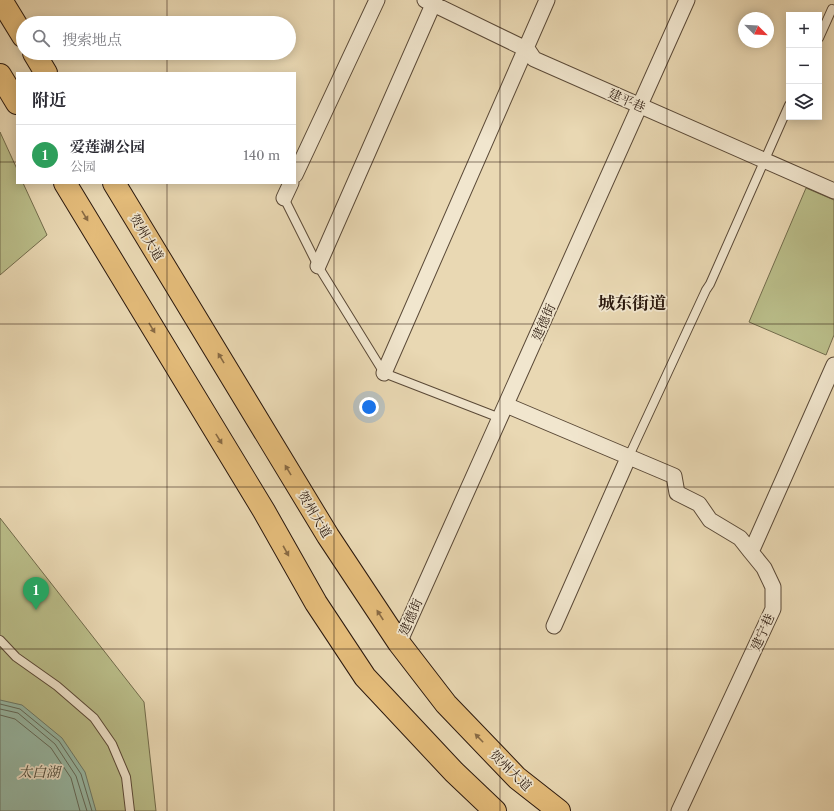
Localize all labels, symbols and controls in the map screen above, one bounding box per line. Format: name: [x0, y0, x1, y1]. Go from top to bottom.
north arrow: [738, 12, 774, 48]
map controls: [786, 12, 822, 120]
button: +: [786, 12, 822, 48]
search box: [16, 16, 296, 60]
icon: search: [30, 27, 52, 49]
text: 搜索地点: [62, 30, 122, 49]
button: −: [786, 48, 822, 84]
button: layers: [786, 84, 822, 120]
street label: 建平巷: [606, 85, 648, 115]
text: 附近: [32, 90, 66, 110]
text: 爱莲湖公园: [70, 137, 145, 156]
text: 1: [42, 147, 48, 163]
text: 140 m: [243, 147, 280, 163]
text: 公园: [70, 158, 96, 174]
one-way arrow: [81, 211, 89, 221]
street label: 贺州大道: [127, 211, 167, 263]
district label: 城东街道: [598, 293, 666, 313]
street label: 建德街: [528, 301, 558, 343]
one-way arrow: [148, 323, 156, 333]
one-way arrow: [217, 352, 224, 364]
your location: [359, 397, 379, 417]
one-way arrow: [216, 433, 223, 445]
one-way arrow: [284, 464, 291, 476]
street label: 贺州大道: [295, 488, 335, 540]
one-way arrow: [282, 545, 289, 557]
pin: 1: [23, 577, 49, 610]
street label: 建德街: [395, 596, 425, 638]
one-way arrow: [376, 610, 384, 620]
street label: 建宁巷: [747, 611, 777, 653]
one-way arrow: [474, 733, 483, 743]
street label: 贺州大道: [487, 746, 535, 794]
water label: 太白湖: [18, 763, 63, 781]

